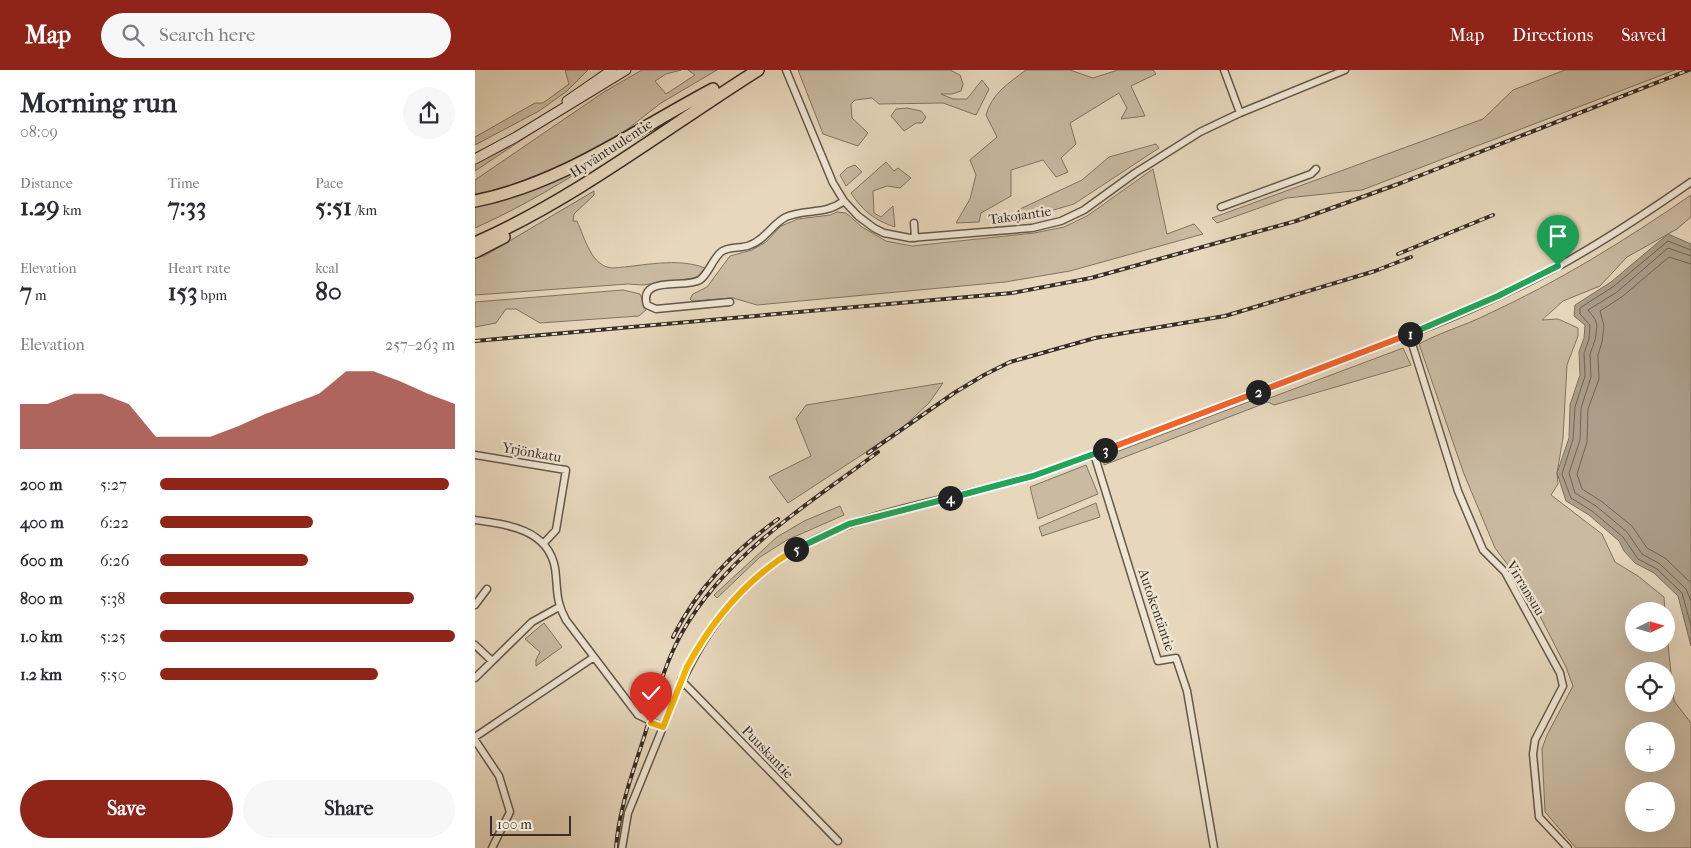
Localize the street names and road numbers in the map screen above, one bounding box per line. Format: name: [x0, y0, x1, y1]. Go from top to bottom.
street label: Hyväntuulentie: [567, 115, 656, 181]
street label: Takojantie: [988, 203, 1052, 228]
street label: Yrjönkatu: [500, 439, 563, 466]
street label: Virransuu: [1502, 557, 1549, 619]
street label: Autokentäntie: [1134, 566, 1179, 654]
street label: Puuskantie: [738, 722, 797, 782]

